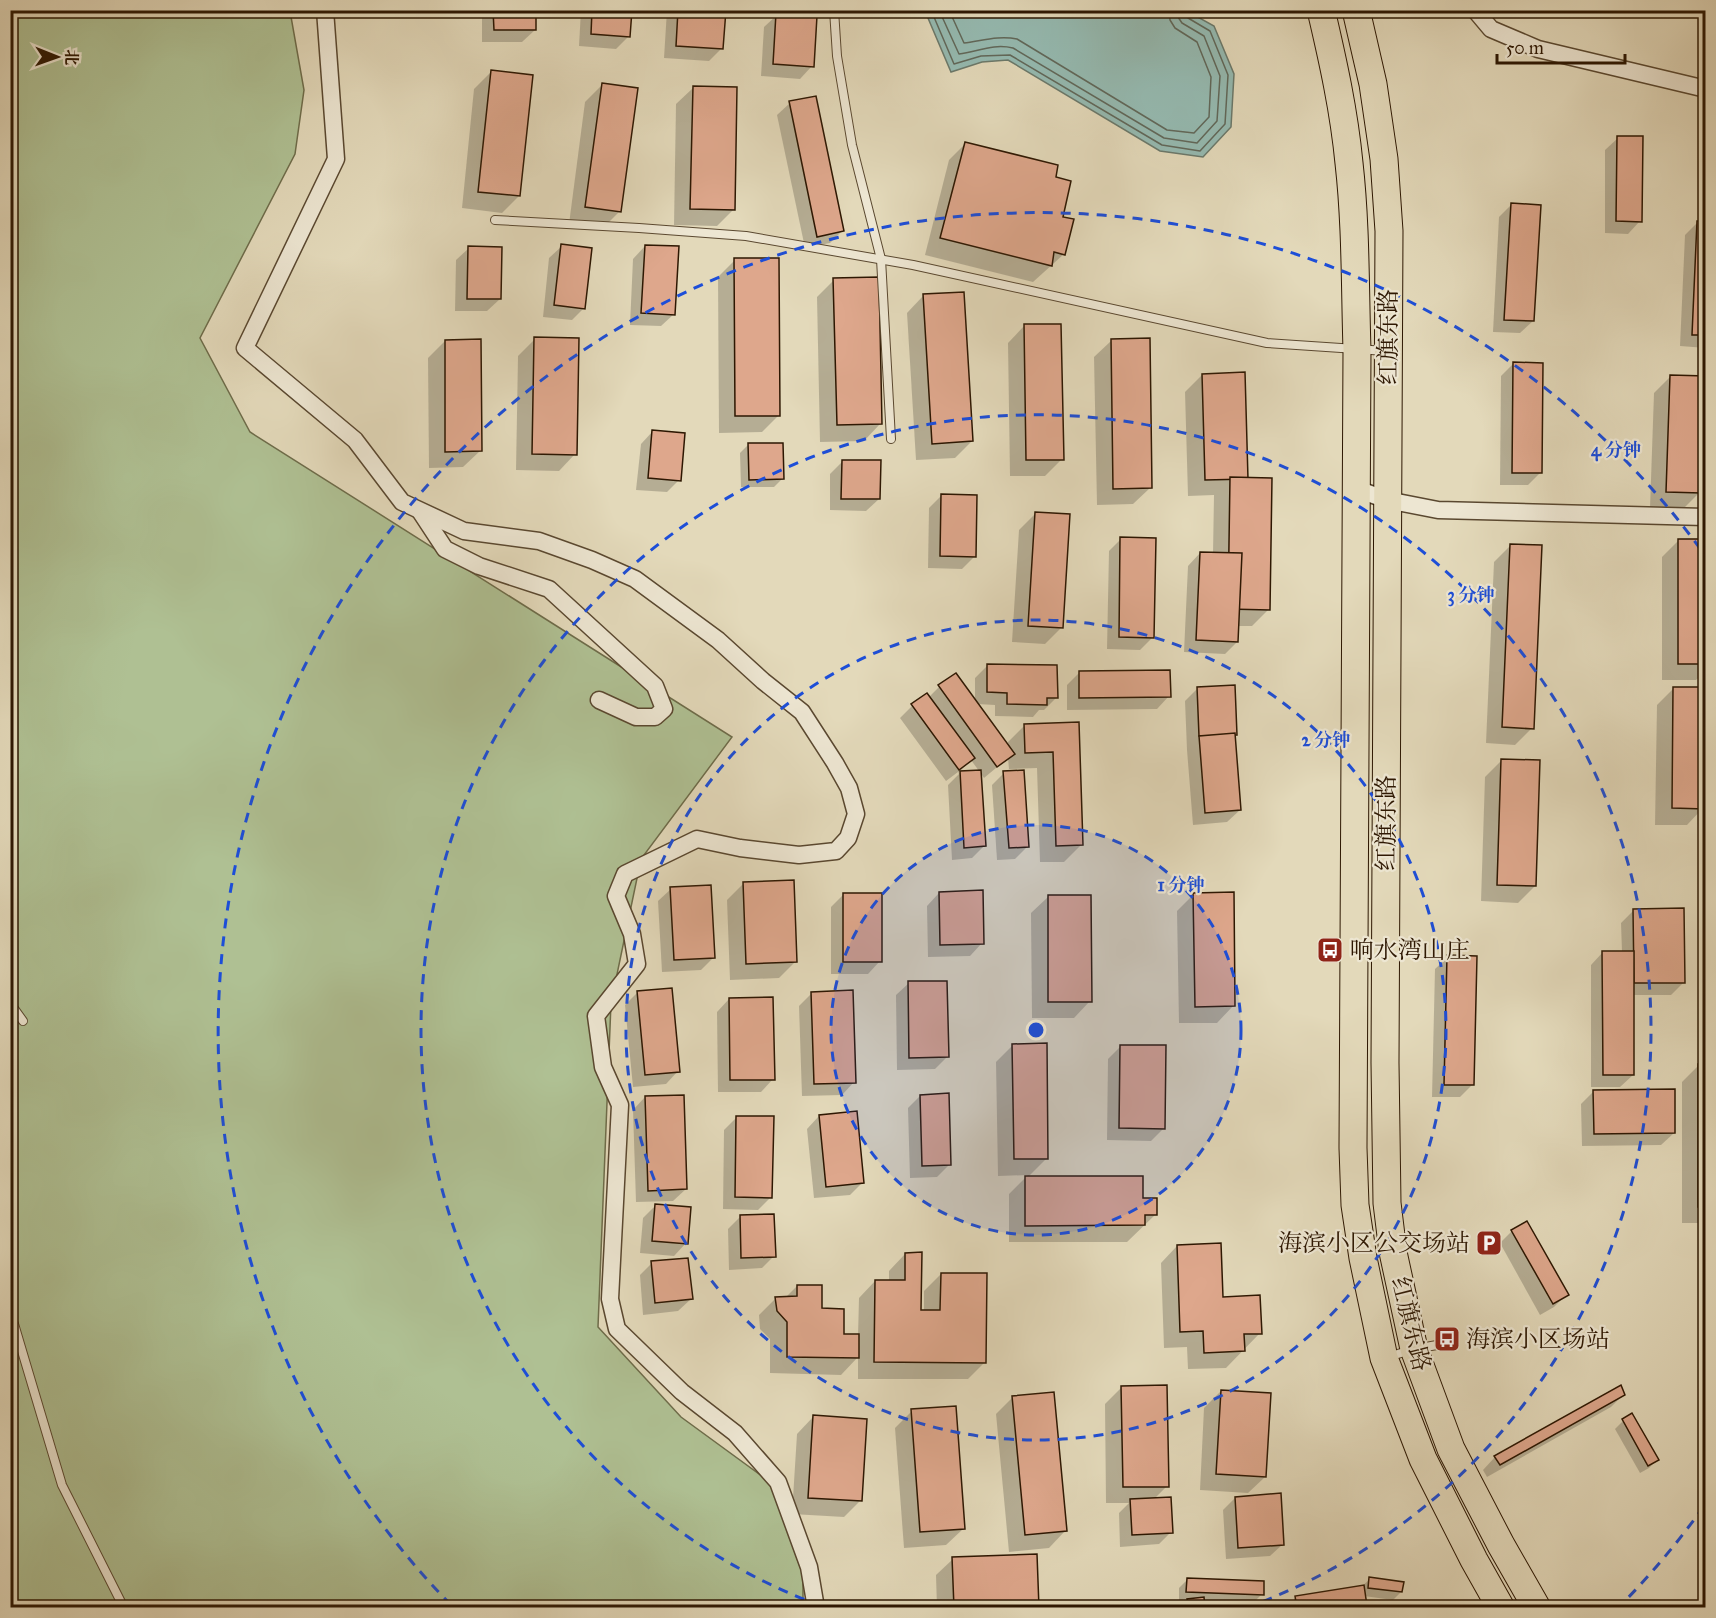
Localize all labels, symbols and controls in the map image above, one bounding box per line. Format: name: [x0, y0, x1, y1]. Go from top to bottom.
north arrow: [27, 27, 87, 87]
scale bar: [1497, 27, 1624, 65]
text: 50 m: [1506, 37, 1544, 59]
text: 北: [62, 49, 81, 65]
street label: 红旗东路: [1373, 289, 1403, 385]
text: 4 分钟: [1591, 439, 1641, 462]
text: 3 分钟: [1447, 584, 1495, 607]
text: 2 分钟: [1302, 729, 1350, 751]
street label: 红旗东路: [1371, 775, 1401, 871]
text: 1 分钟: [1158, 874, 1205, 896]
bus stop icon: 响水湾山庄: [1315, 935, 1345, 965]
place label: 响水湾山庄: [1350, 935, 1470, 965]
centre of rings: [1026, 1020, 1046, 1040]
place label: 海滨小区公交场站: [1278, 1228, 1470, 1258]
parking icon: 海滨小区公交场站: [1474, 1228, 1504, 1258]
street label: 红旗东路: [1385, 1274, 1437, 1374]
bus stop icon: 海滨小区场站: [1432, 1324, 1462, 1354]
place label: 海滨小区场站: [1466, 1324, 1610, 1354]

